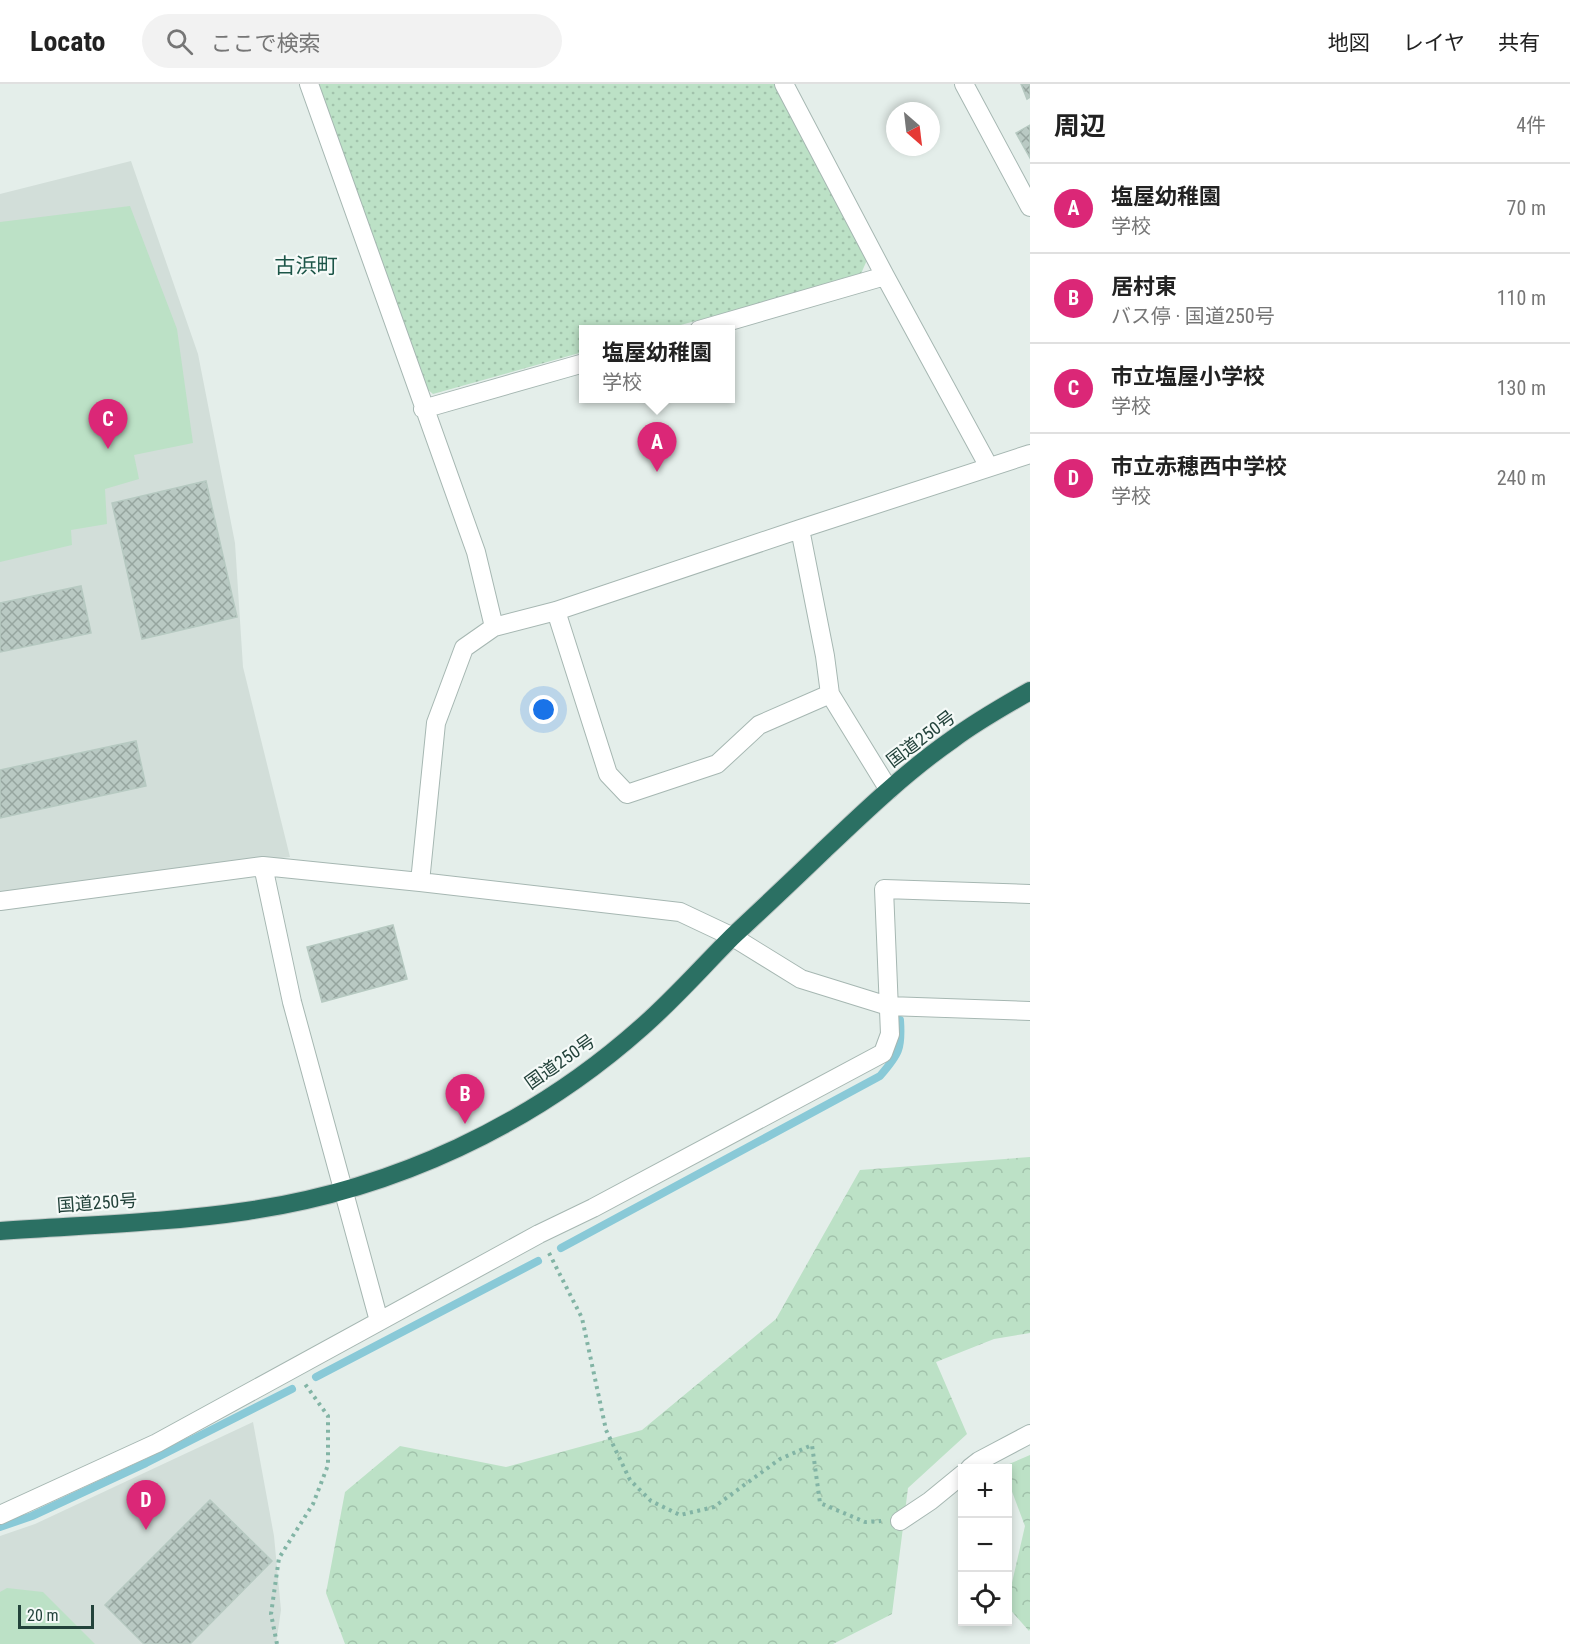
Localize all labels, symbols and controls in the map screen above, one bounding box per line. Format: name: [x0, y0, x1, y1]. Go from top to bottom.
search box: [142, 14, 562, 68]
text: Locato: [30, 25, 106, 58]
icon: search: [163, 25, 196, 58]
text: ここで検索: [211, 31, 321, 56]
text: 地図: [1328, 31, 1370, 55]
text: レイヤ: [1403, 31, 1465, 55]
text: 共有: [1498, 31, 1540, 55]
north arrow: [886, 102, 940, 156]
text: 周辺: [1054, 111, 1106, 141]
text: 4件: [1516, 113, 1546, 137]
text: 塩屋幼稚園: [1111, 184, 1221, 209]
text: A: [1068, 196, 1079, 220]
text: 70 m: [1507, 196, 1546, 220]
text: 学校: [1111, 214, 1151, 238]
district label: 古浜町: [275, 254, 338, 278]
text: 居村東: [1111, 274, 1177, 299]
text: B: [1068, 286, 1079, 310]
text: 110 m: [1497, 286, 1546, 310]
text: バス停 · 国道250号: [1111, 304, 1275, 328]
popup: [579, 325, 735, 403]
text: 塩屋幼稚園: [602, 340, 712, 365]
text: 市立塩屋小学校: [1111, 364, 1265, 389]
text: 学校: [602, 370, 642, 394]
text: C: [1068, 376, 1079, 400]
text: 130 m: [1497, 376, 1546, 400]
text: 学校: [1111, 394, 1151, 418]
pin: C: [88, 400, 128, 449]
pin: A: [638, 422, 676, 472]
text: 市立赤穂西中学校: [1111, 454, 1287, 479]
text: D: [1068, 466, 1079, 490]
text: 240 m: [1497, 466, 1546, 490]
text: 学校: [1111, 484, 1151, 508]
your location: [529, 695, 558, 724]
street label: 国道250号: [882, 706, 959, 771]
street label: 国道250号: [521, 1030, 599, 1093]
pin: B: [446, 1074, 484, 1124]
street label: 国道250号: [56, 1189, 138, 1216]
map controls: [958, 1464, 1012, 1626]
button: +: [958, 1464, 1012, 1518]
pin: D: [126, 1480, 166, 1530]
button: −: [958, 1518, 1012, 1572]
button: locate: [958, 1572, 1012, 1626]
scale bar: [18, 1602, 94, 1630]
text: 20 m: [27, 1606, 59, 1625]

